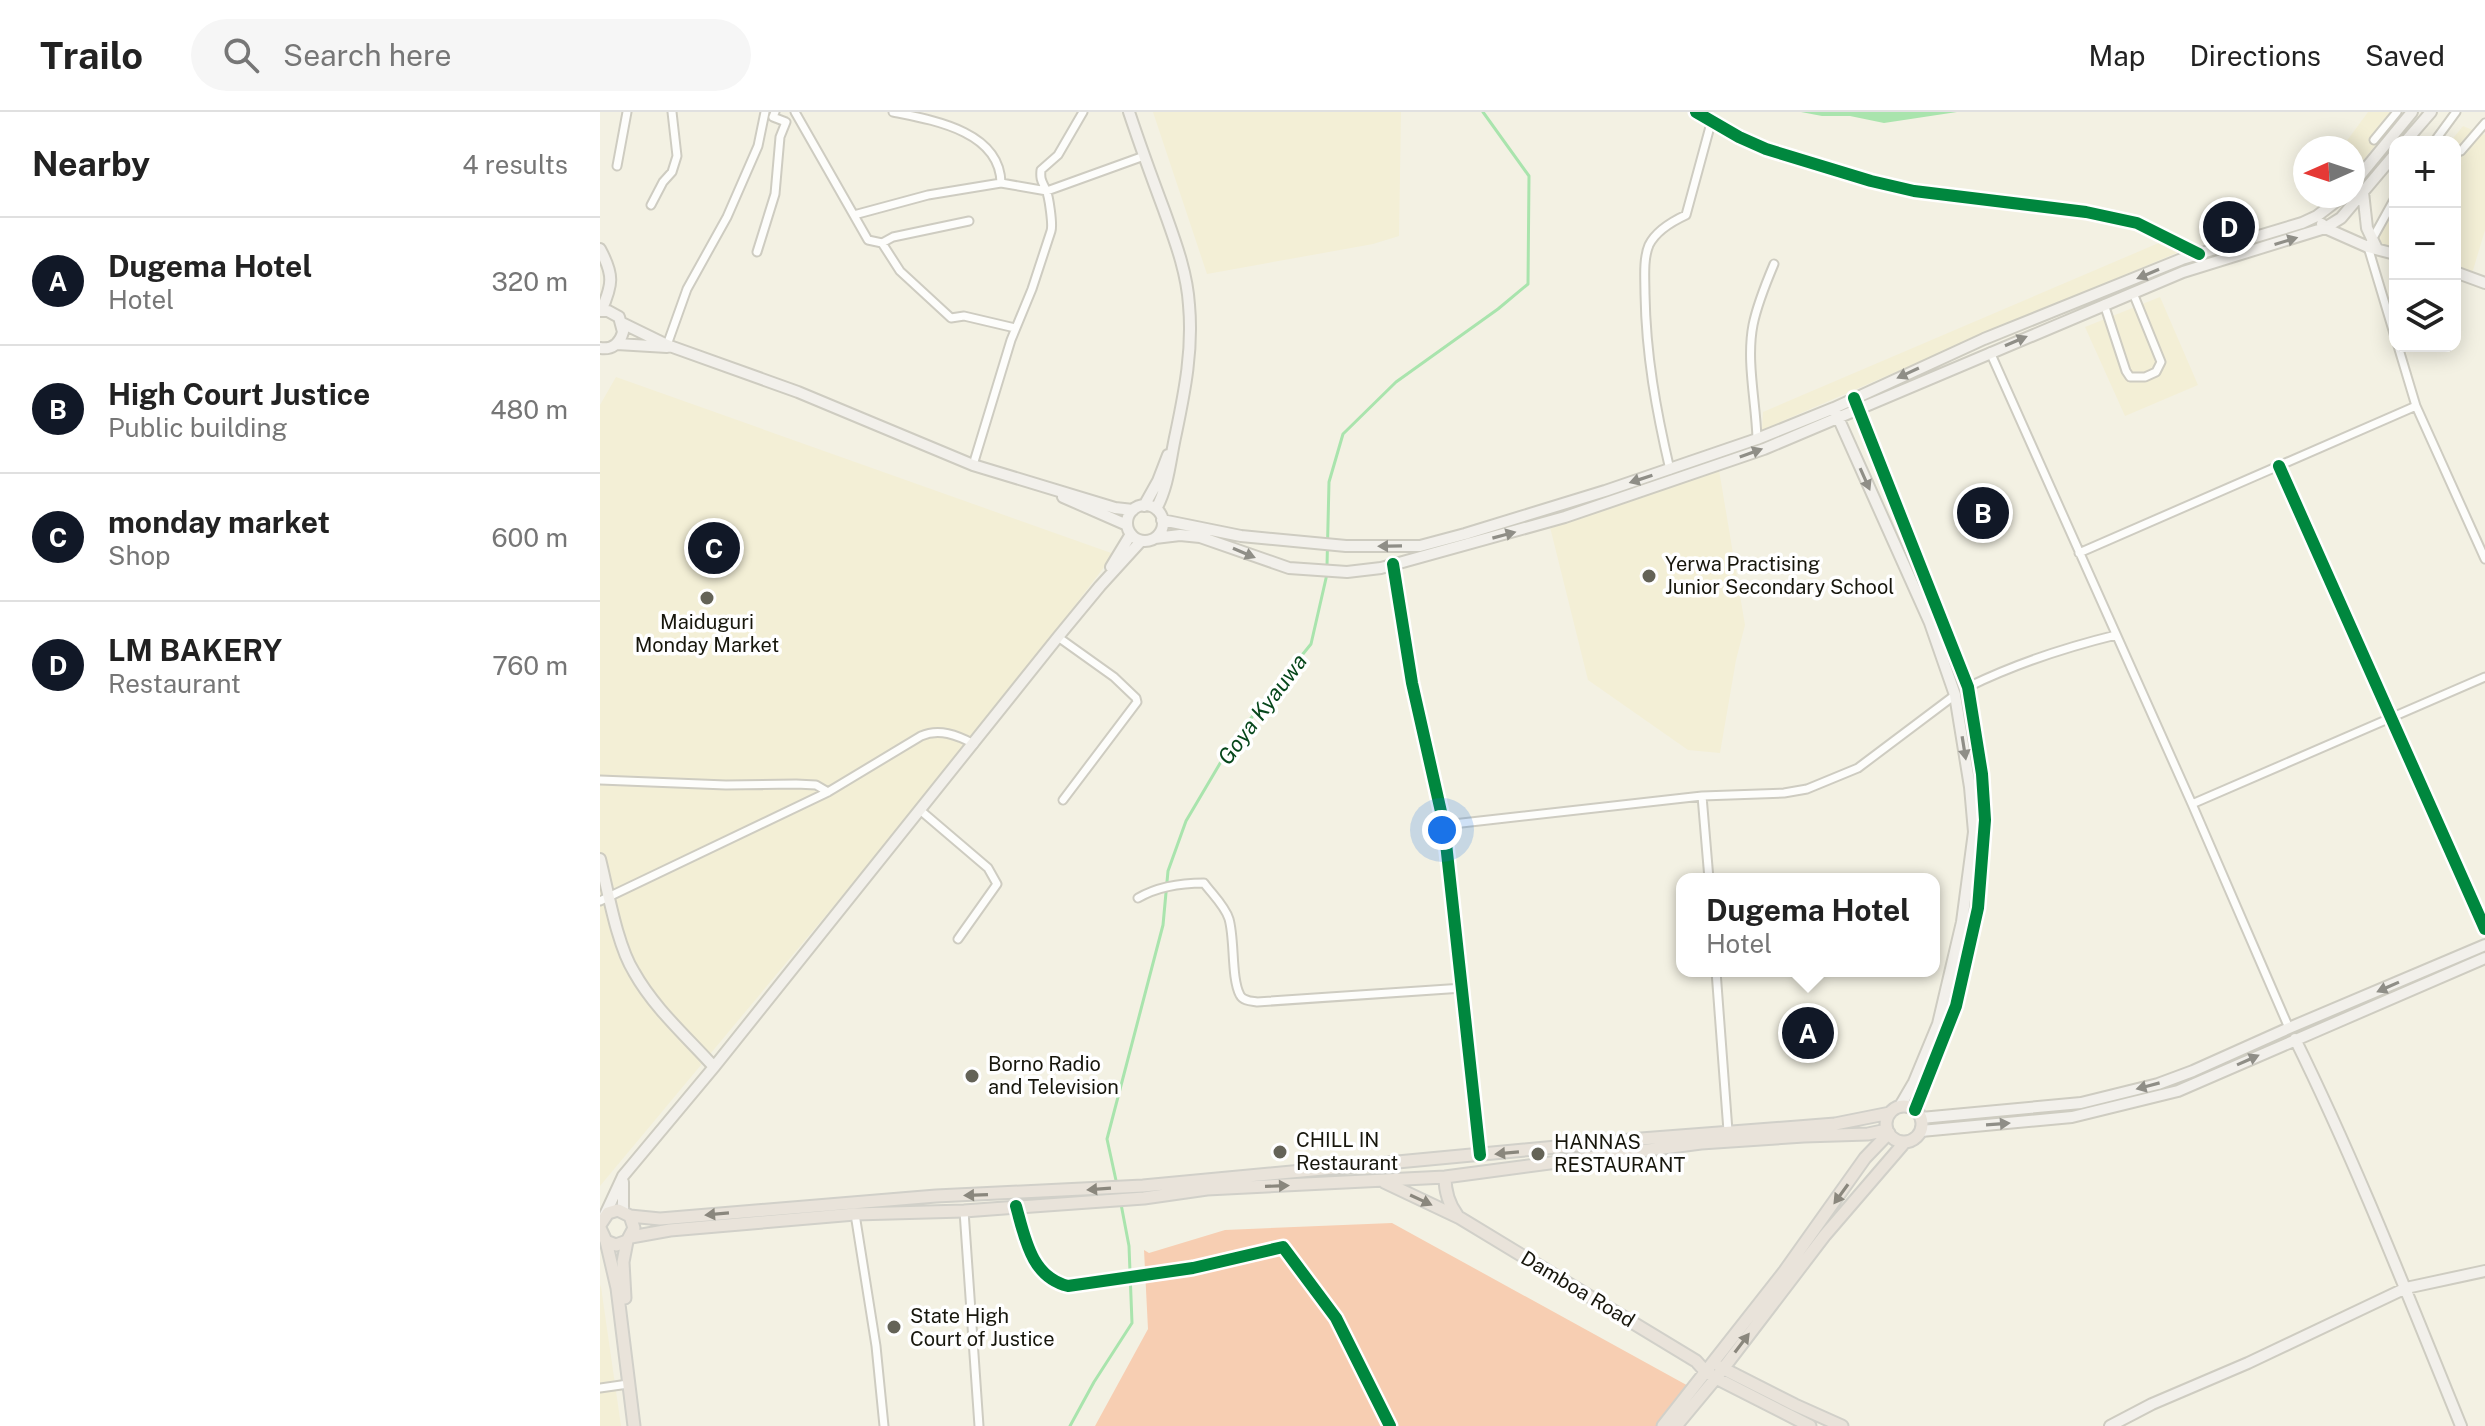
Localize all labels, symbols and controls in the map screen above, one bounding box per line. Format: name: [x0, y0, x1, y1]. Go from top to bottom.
search box: [191, 19, 751, 91]
text: Trailo: [40, 33, 143, 78]
icon: search: [219, 33, 263, 77]
text: Search here: [283, 37, 452, 73]
text: Map: [2089, 39, 2145, 72]
text: Directions: [2189, 39, 2321, 72]
text: Saved: [2365, 39, 2445, 72]
north arrow: [2293, 136, 2365, 208]
map controls: [2389, 136, 2461, 352]
button: +: [2389, 136, 2461, 208]
text: Nearby: [32, 144, 150, 184]
text: 4 results: [462, 149, 568, 180]
pin: D: [2203, 197, 2255, 257]
button: −: [2389, 208, 2461, 280]
one-way arrow: [2274, 234, 2298, 247]
text: Dugema Hotel: [108, 248, 312, 284]
text: A: [49, 266, 67, 297]
text: 320 m: [491, 266, 568, 297]
one-way arrow: [2136, 267, 2160, 280]
button: layers: [2389, 280, 2461, 352]
text: Hotel: [108, 284, 174, 315]
one-way arrow: [2004, 334, 2028, 347]
one-way arrow: [1896, 366, 1920, 380]
text: High Court Justice: [108, 376, 370, 412]
text: B: [49, 394, 67, 425]
text: 480 m: [490, 394, 568, 425]
text: Public building: [108, 412, 288, 443]
one-way arrow: [1739, 447, 1763, 459]
one-way arrow: [1859, 467, 1872, 491]
one-way arrow: [1628, 474, 1652, 486]
pin: B: [1957, 483, 2009, 543]
text: monday market: [108, 504, 330, 540]
pin: C: [688, 518, 740, 578]
text: C: [49, 522, 67, 553]
text: 600 m: [492, 522, 568, 553]
one-way arrow: [1491, 528, 1516, 540]
text: Shop: [108, 540, 171, 571]
one-way arrow: [1377, 540, 1402, 552]
one-way arrow: [1233, 546, 1256, 559]
place label: Yerwa Practising Junior Secondary School: [1665, 552, 1894, 599]
marker: Yerwa Practising Junior Secondary School: [1640, 567, 1658, 585]
marker: Maiduguri Monday Market: [698, 589, 716, 607]
place label: Maiduguri Monday Market: [635, 610, 779, 657]
text: LM BAKERY: [108, 632, 282, 668]
water label: Goya Kyauwa: [1212, 649, 1312, 769]
text: D: [49, 650, 67, 681]
text: 760 m: [492, 650, 568, 681]
text: Restaurant: [108, 668, 241, 699]
one-way arrow: [1958, 736, 1971, 761]
your location: [1422, 810, 1462, 850]
popup: [1676, 873, 1940, 977]
text: Dugema Hotel: [1706, 892, 1910, 928]
text: Hotel: [1706, 928, 1772, 959]
one-way arrow: [2376, 981, 2400, 994]
pin: A: [1782, 1003, 1834, 1063]
place label: Borno Radio and Television: [988, 1052, 1119, 1099]
one-way arrow: [2237, 1053, 2260, 1066]
marker: Borno Radio and Television: [963, 1067, 981, 1085]
one-way arrow: [2135, 1081, 2160, 1093]
one-way arrow: [1986, 1117, 2011, 1130]
place label: CHILL IN Restaurant: [1296, 1128, 1398, 1175]
place label: HANNAS RESTAURANT: [1554, 1130, 1686, 1177]
marker: CHILL IN Restaurant: [1271, 1143, 1289, 1161]
marker: HANNAS RESTAURANT: [1529, 1145, 1547, 1163]
one-way arrow: [1494, 1146, 1519, 1159]
one-way arrow: [1265, 1179, 1290, 1192]
one-way arrow: [1086, 1182, 1111, 1195]
one-way arrow: [1833, 1184, 1849, 1205]
one-way arrow: [963, 1188, 988, 1201]
one-way arrow: [1410, 1193, 1433, 1207]
one-way arrow: [704, 1208, 729, 1221]
street label: Damboa Road: [1517, 1246, 1639, 1332]
place label: State High Court of Justice: [910, 1304, 1055, 1351]
marker: State High Court of Justice: [885, 1318, 903, 1336]
one-way arrow: [1733, 1333, 1749, 1353]

